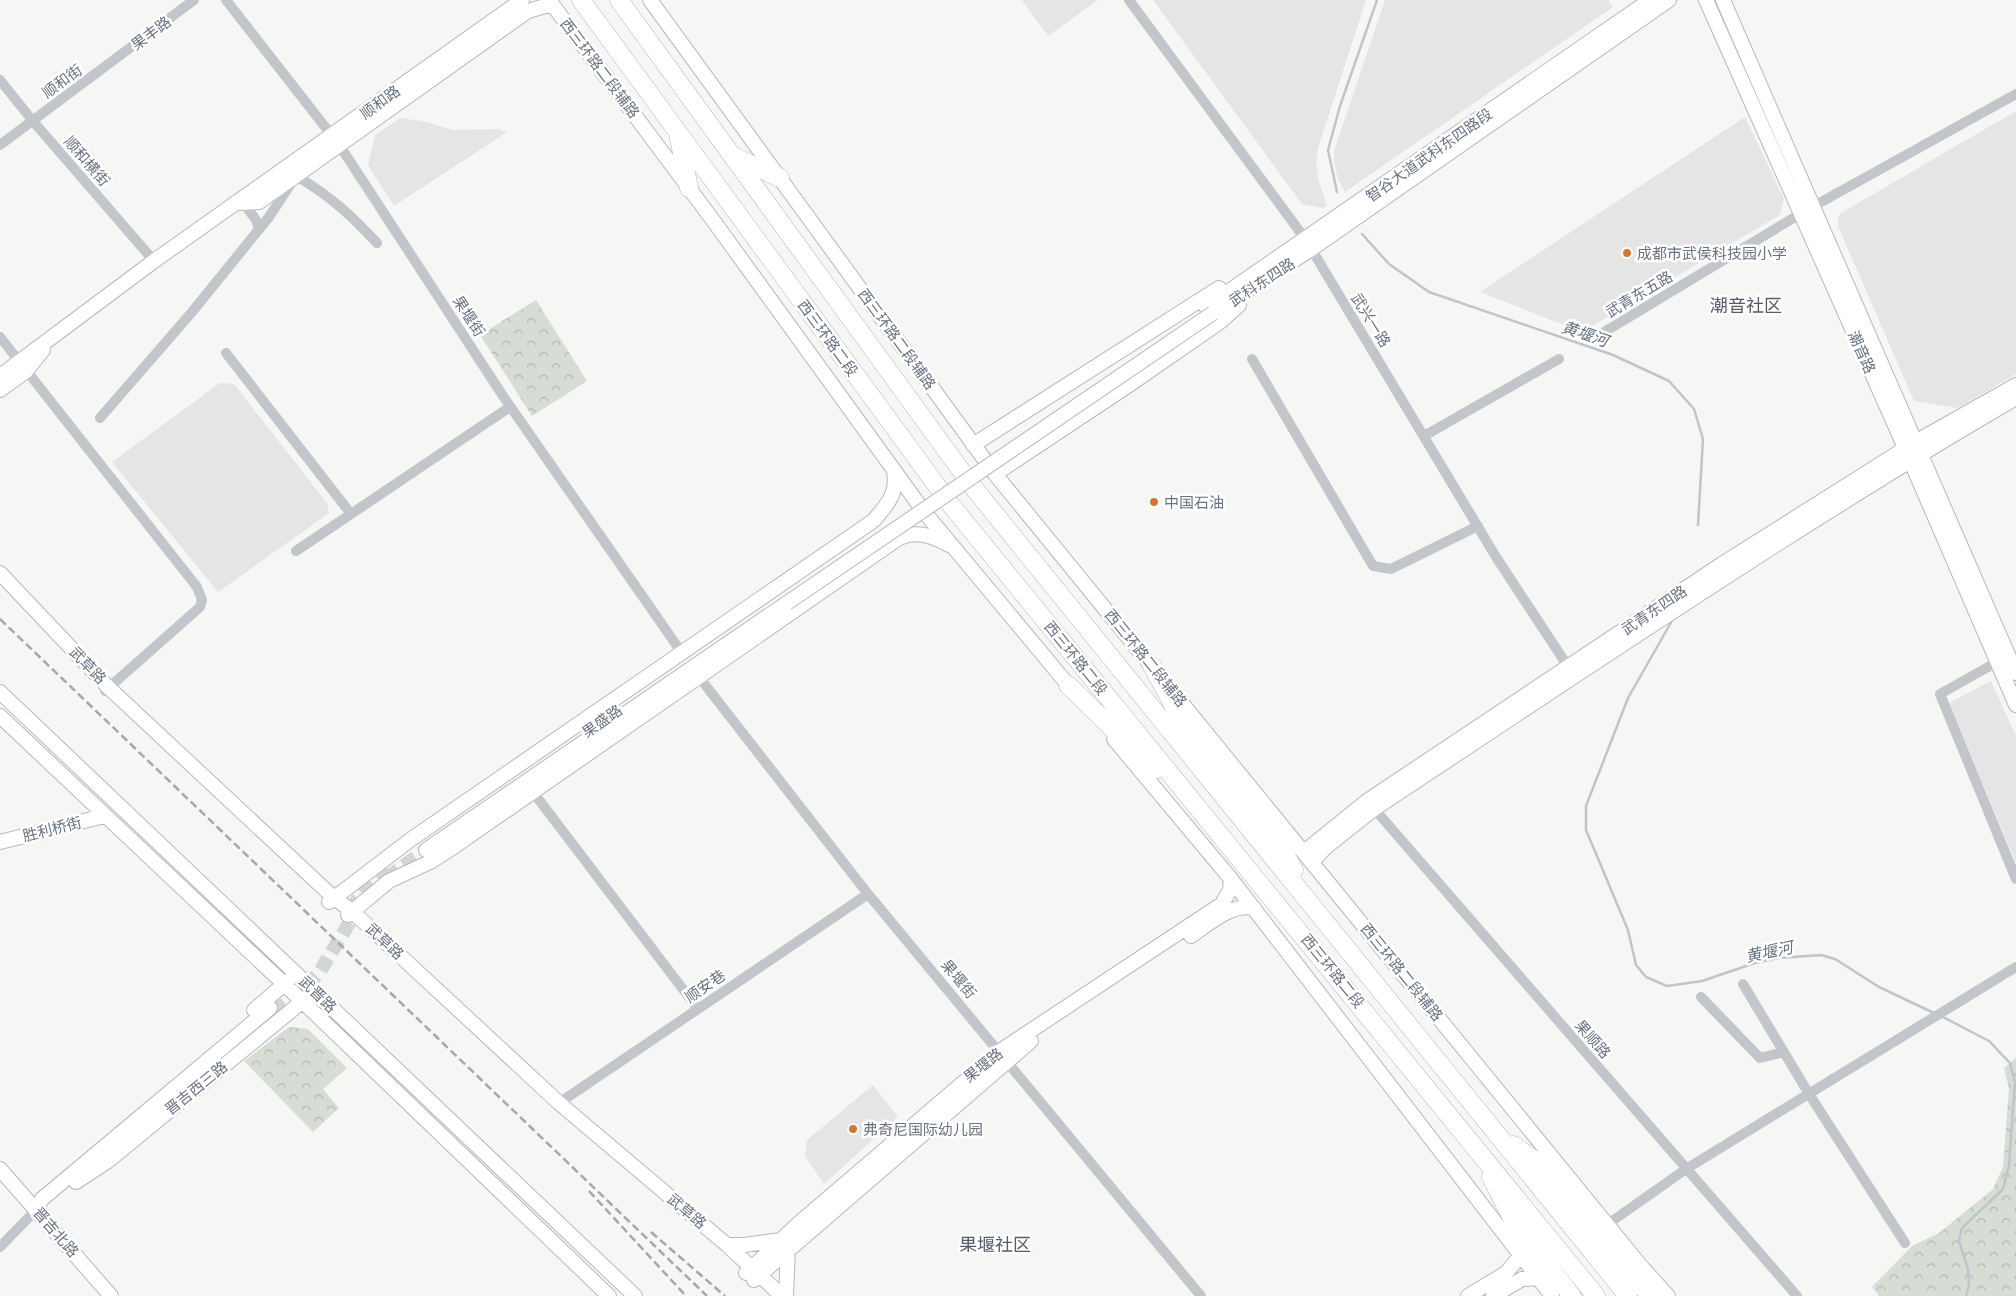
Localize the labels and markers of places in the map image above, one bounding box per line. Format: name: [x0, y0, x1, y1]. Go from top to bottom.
place label: 成都市武侯科技园小学: [1637, 245, 1787, 262]
marker: 成都市武侯科技园小学: [1621, 247, 1633, 259]
place label: 中国石油: [1164, 494, 1224, 511]
marker: 中国石油: [1148, 496, 1160, 508]
place label: 弗奇尼国际幼儿园: [863, 1121, 983, 1138]
marker: 弗奇尼国际幼儿园: [847, 1123, 859, 1135]

